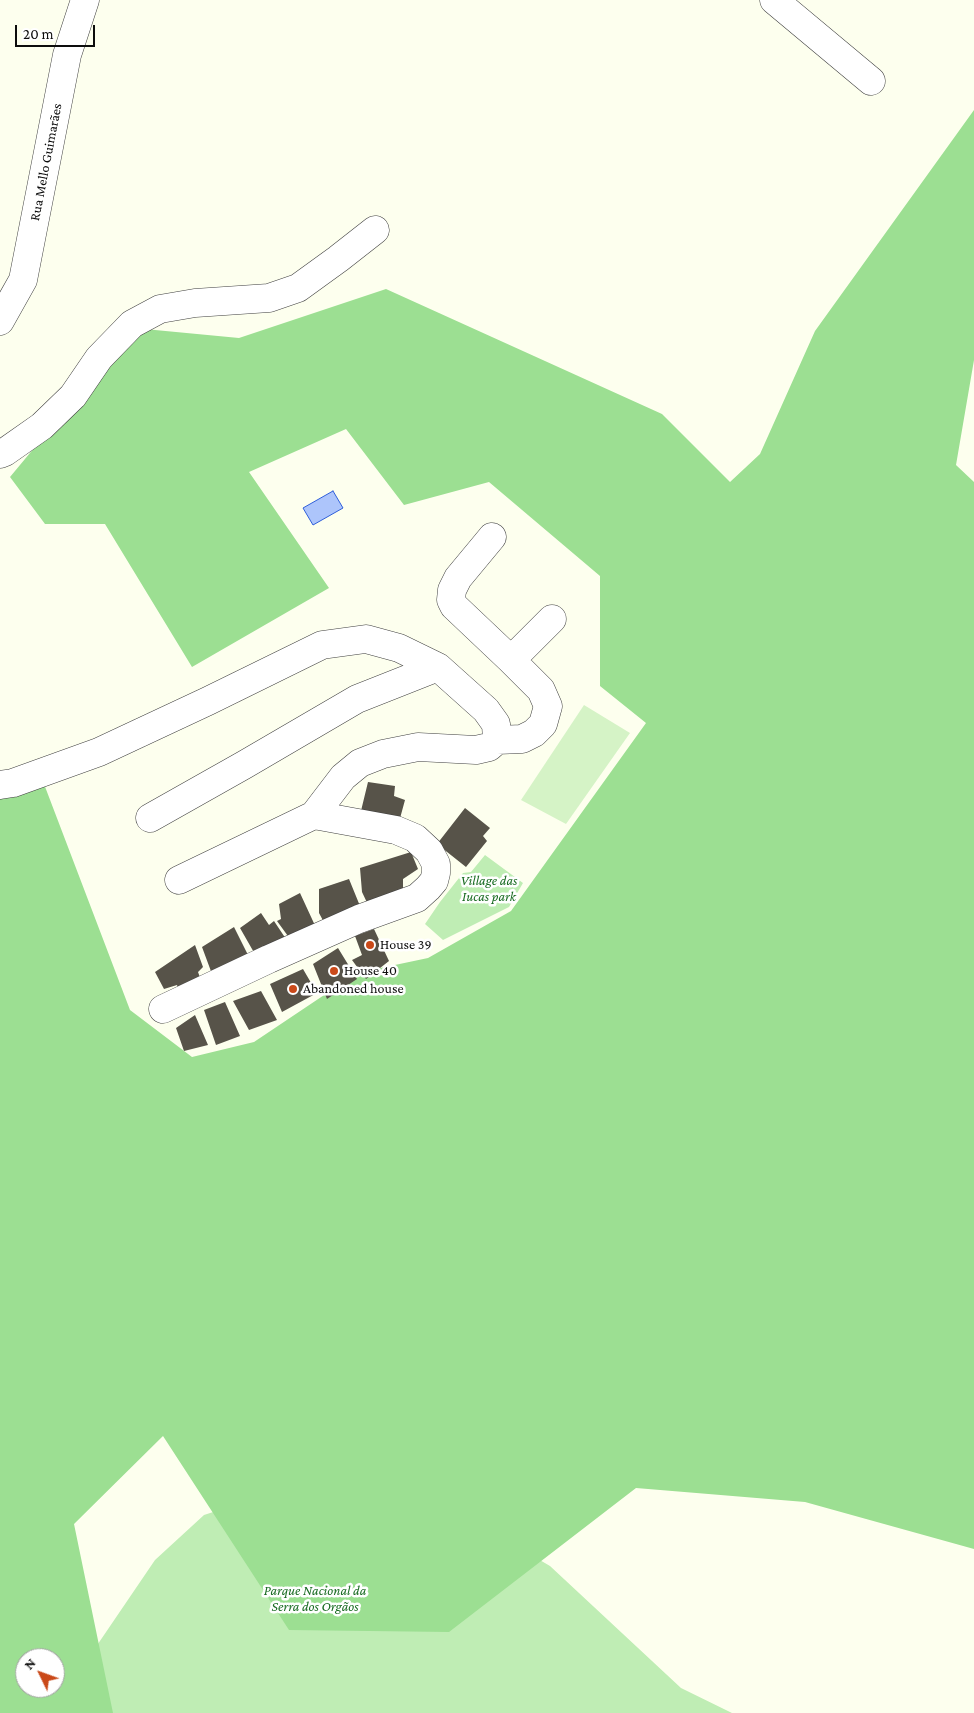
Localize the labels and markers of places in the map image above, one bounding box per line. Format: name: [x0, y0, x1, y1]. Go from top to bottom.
place label: House 39: [380, 937, 432, 953]
marker: House 39: [364, 939, 376, 951]
place label: House 40: [344, 963, 397, 979]
marker: House 40: [328, 965, 340, 977]
place label: Abandoned house: [303, 981, 404, 997]
marker: Abandoned house: [287, 983, 299, 995]

